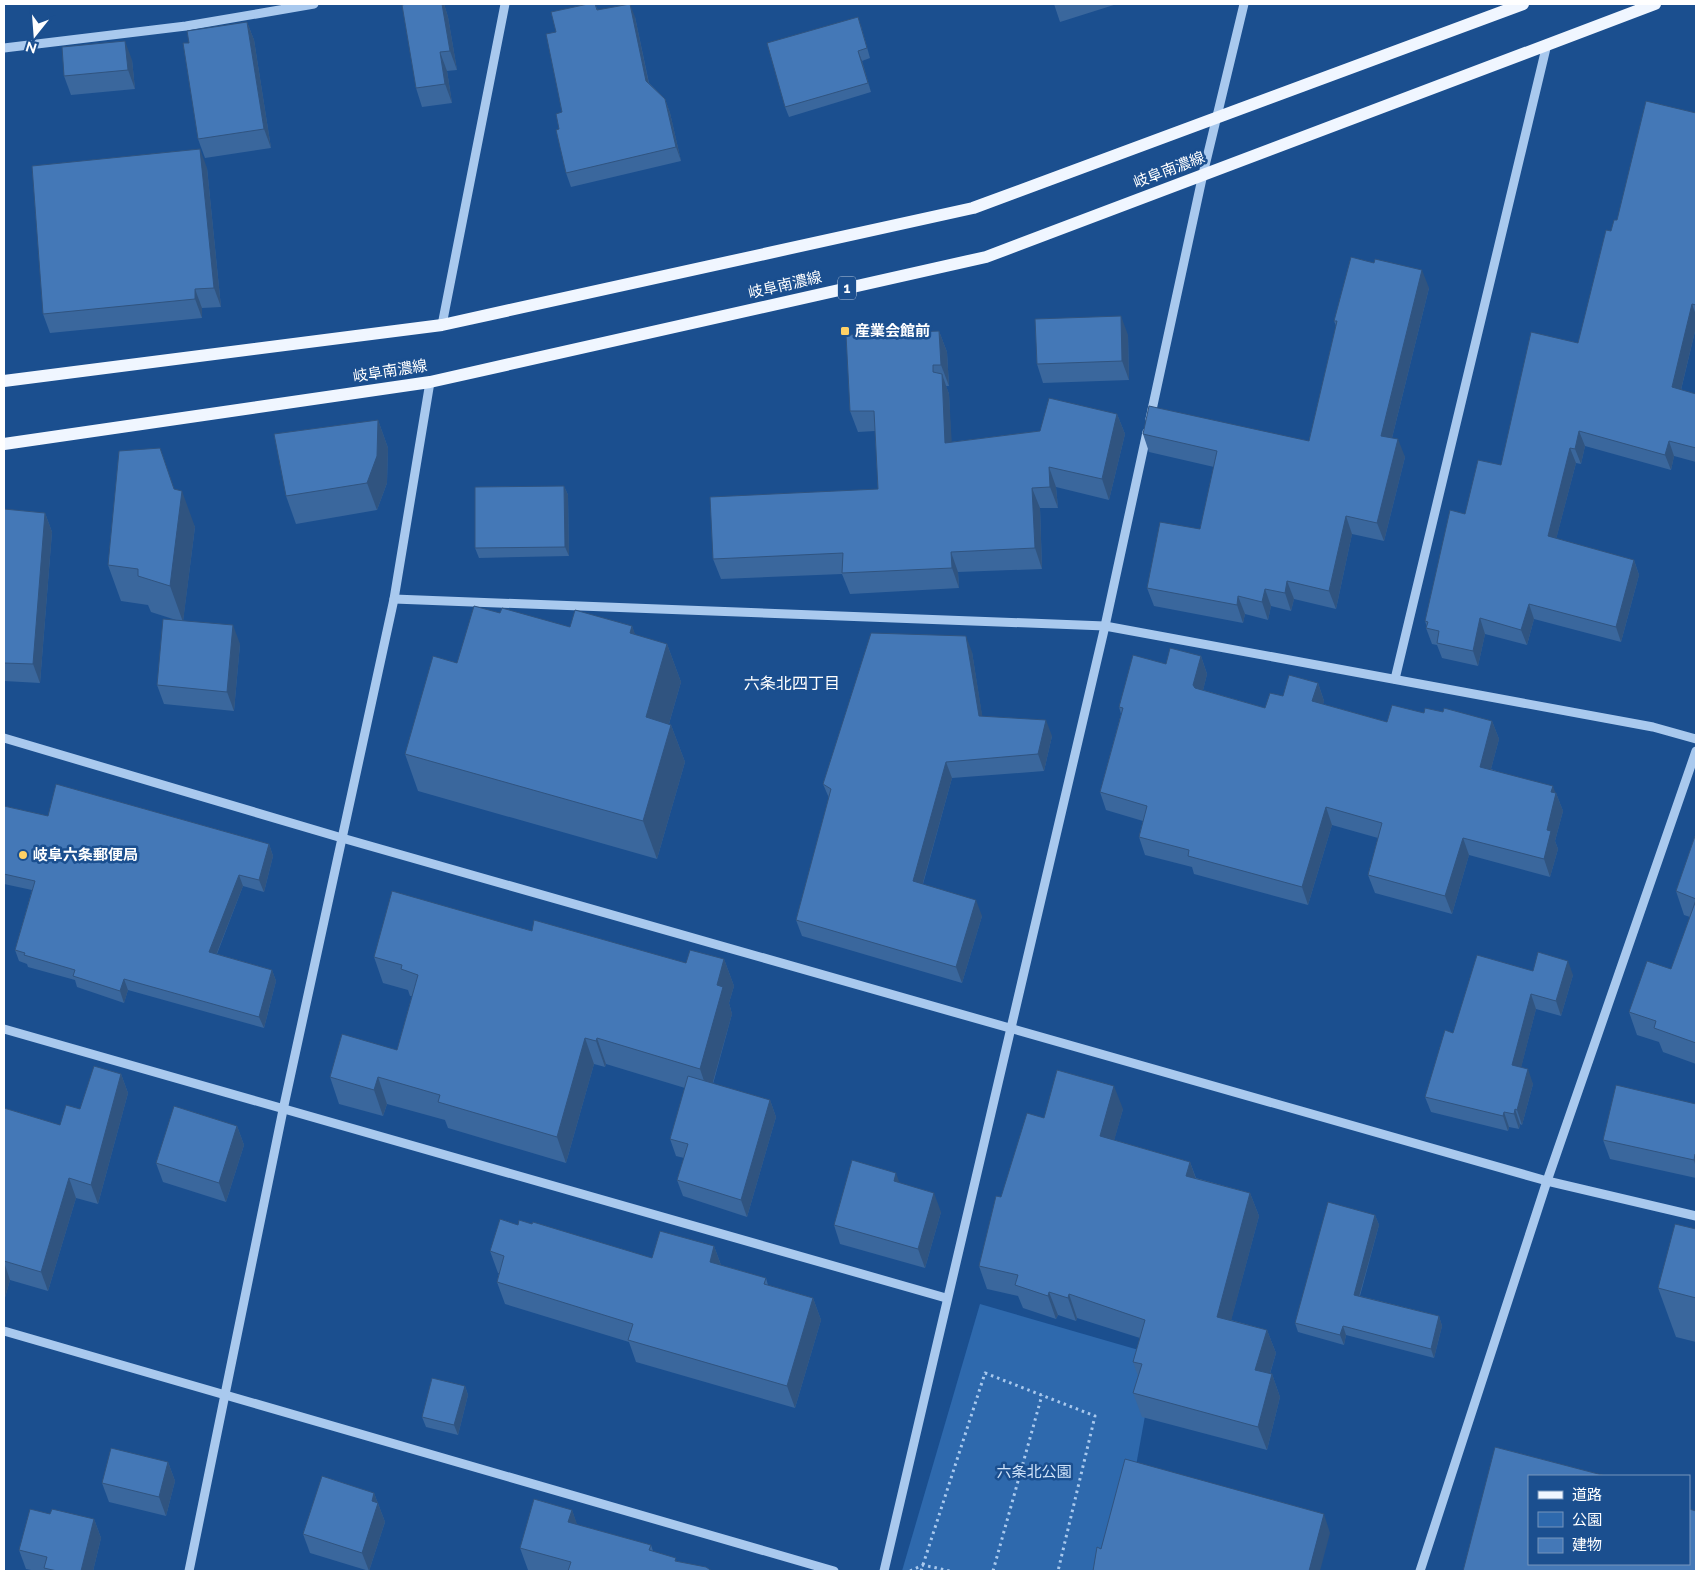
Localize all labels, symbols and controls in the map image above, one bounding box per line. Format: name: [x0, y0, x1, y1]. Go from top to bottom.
north arrow: [10, 10, 60, 60]
text: N: [24, 38, 39, 57]
street label: 岐阜南濃線: [1131, 148, 1207, 192]
street label: 岐阜南濃線: [746, 268, 824, 302]
road number: 1: [838, 276, 856, 300]
place label: 産業会館前: [855, 322, 930, 340]
marker: 産業会館前: [839, 325, 851, 337]
street label: 岐阜南濃線: [352, 356, 428, 386]
district label: 六条北四丁目: [744, 674, 840, 693]
place label: 岐阜六条郵便局: [33, 846, 138, 864]
marker: 岐阜六条郵便局: [17, 849, 29, 861]
park label: 六条北公園: [996, 1463, 1072, 1481]
legend: [1528, 1475, 1690, 1565]
text: 道路: [1572, 1486, 1602, 1504]
text: 公園: [1572, 1511, 1602, 1529]
text: 建物: [1572, 1536, 1602, 1554]

